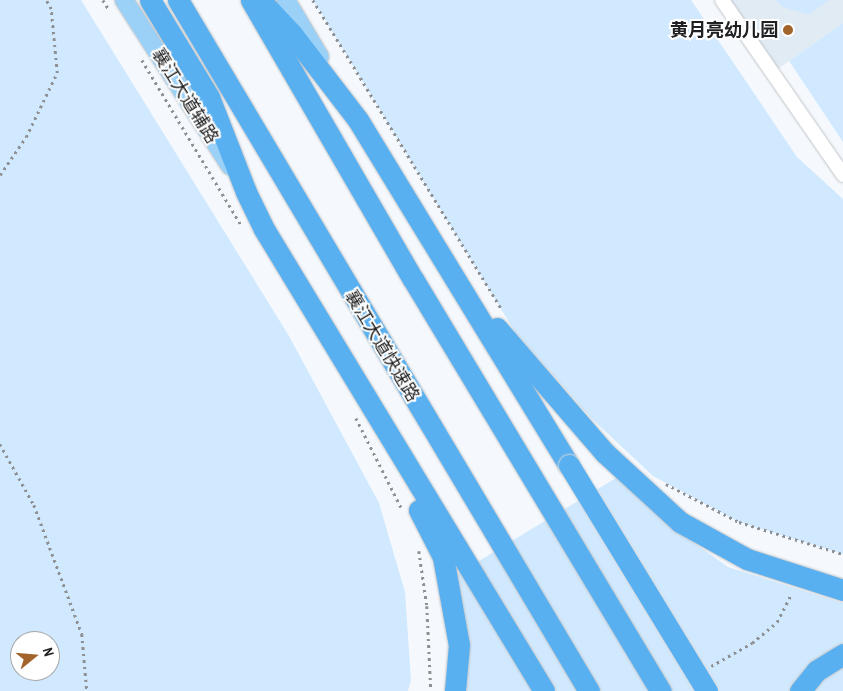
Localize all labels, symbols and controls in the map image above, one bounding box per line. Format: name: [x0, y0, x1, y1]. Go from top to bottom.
place label: 黄月亮幼儿园: [670, 19, 778, 41]
marker: 黄月亮幼儿园: [782, 24, 794, 36]
street label: 襄江大道辅路: [147, 44, 223, 148]
street label: 襄江大道快速路: [340, 286, 424, 406]
north arrow: [10, 631, 60, 681]
text: N: [39, 645, 58, 658]

